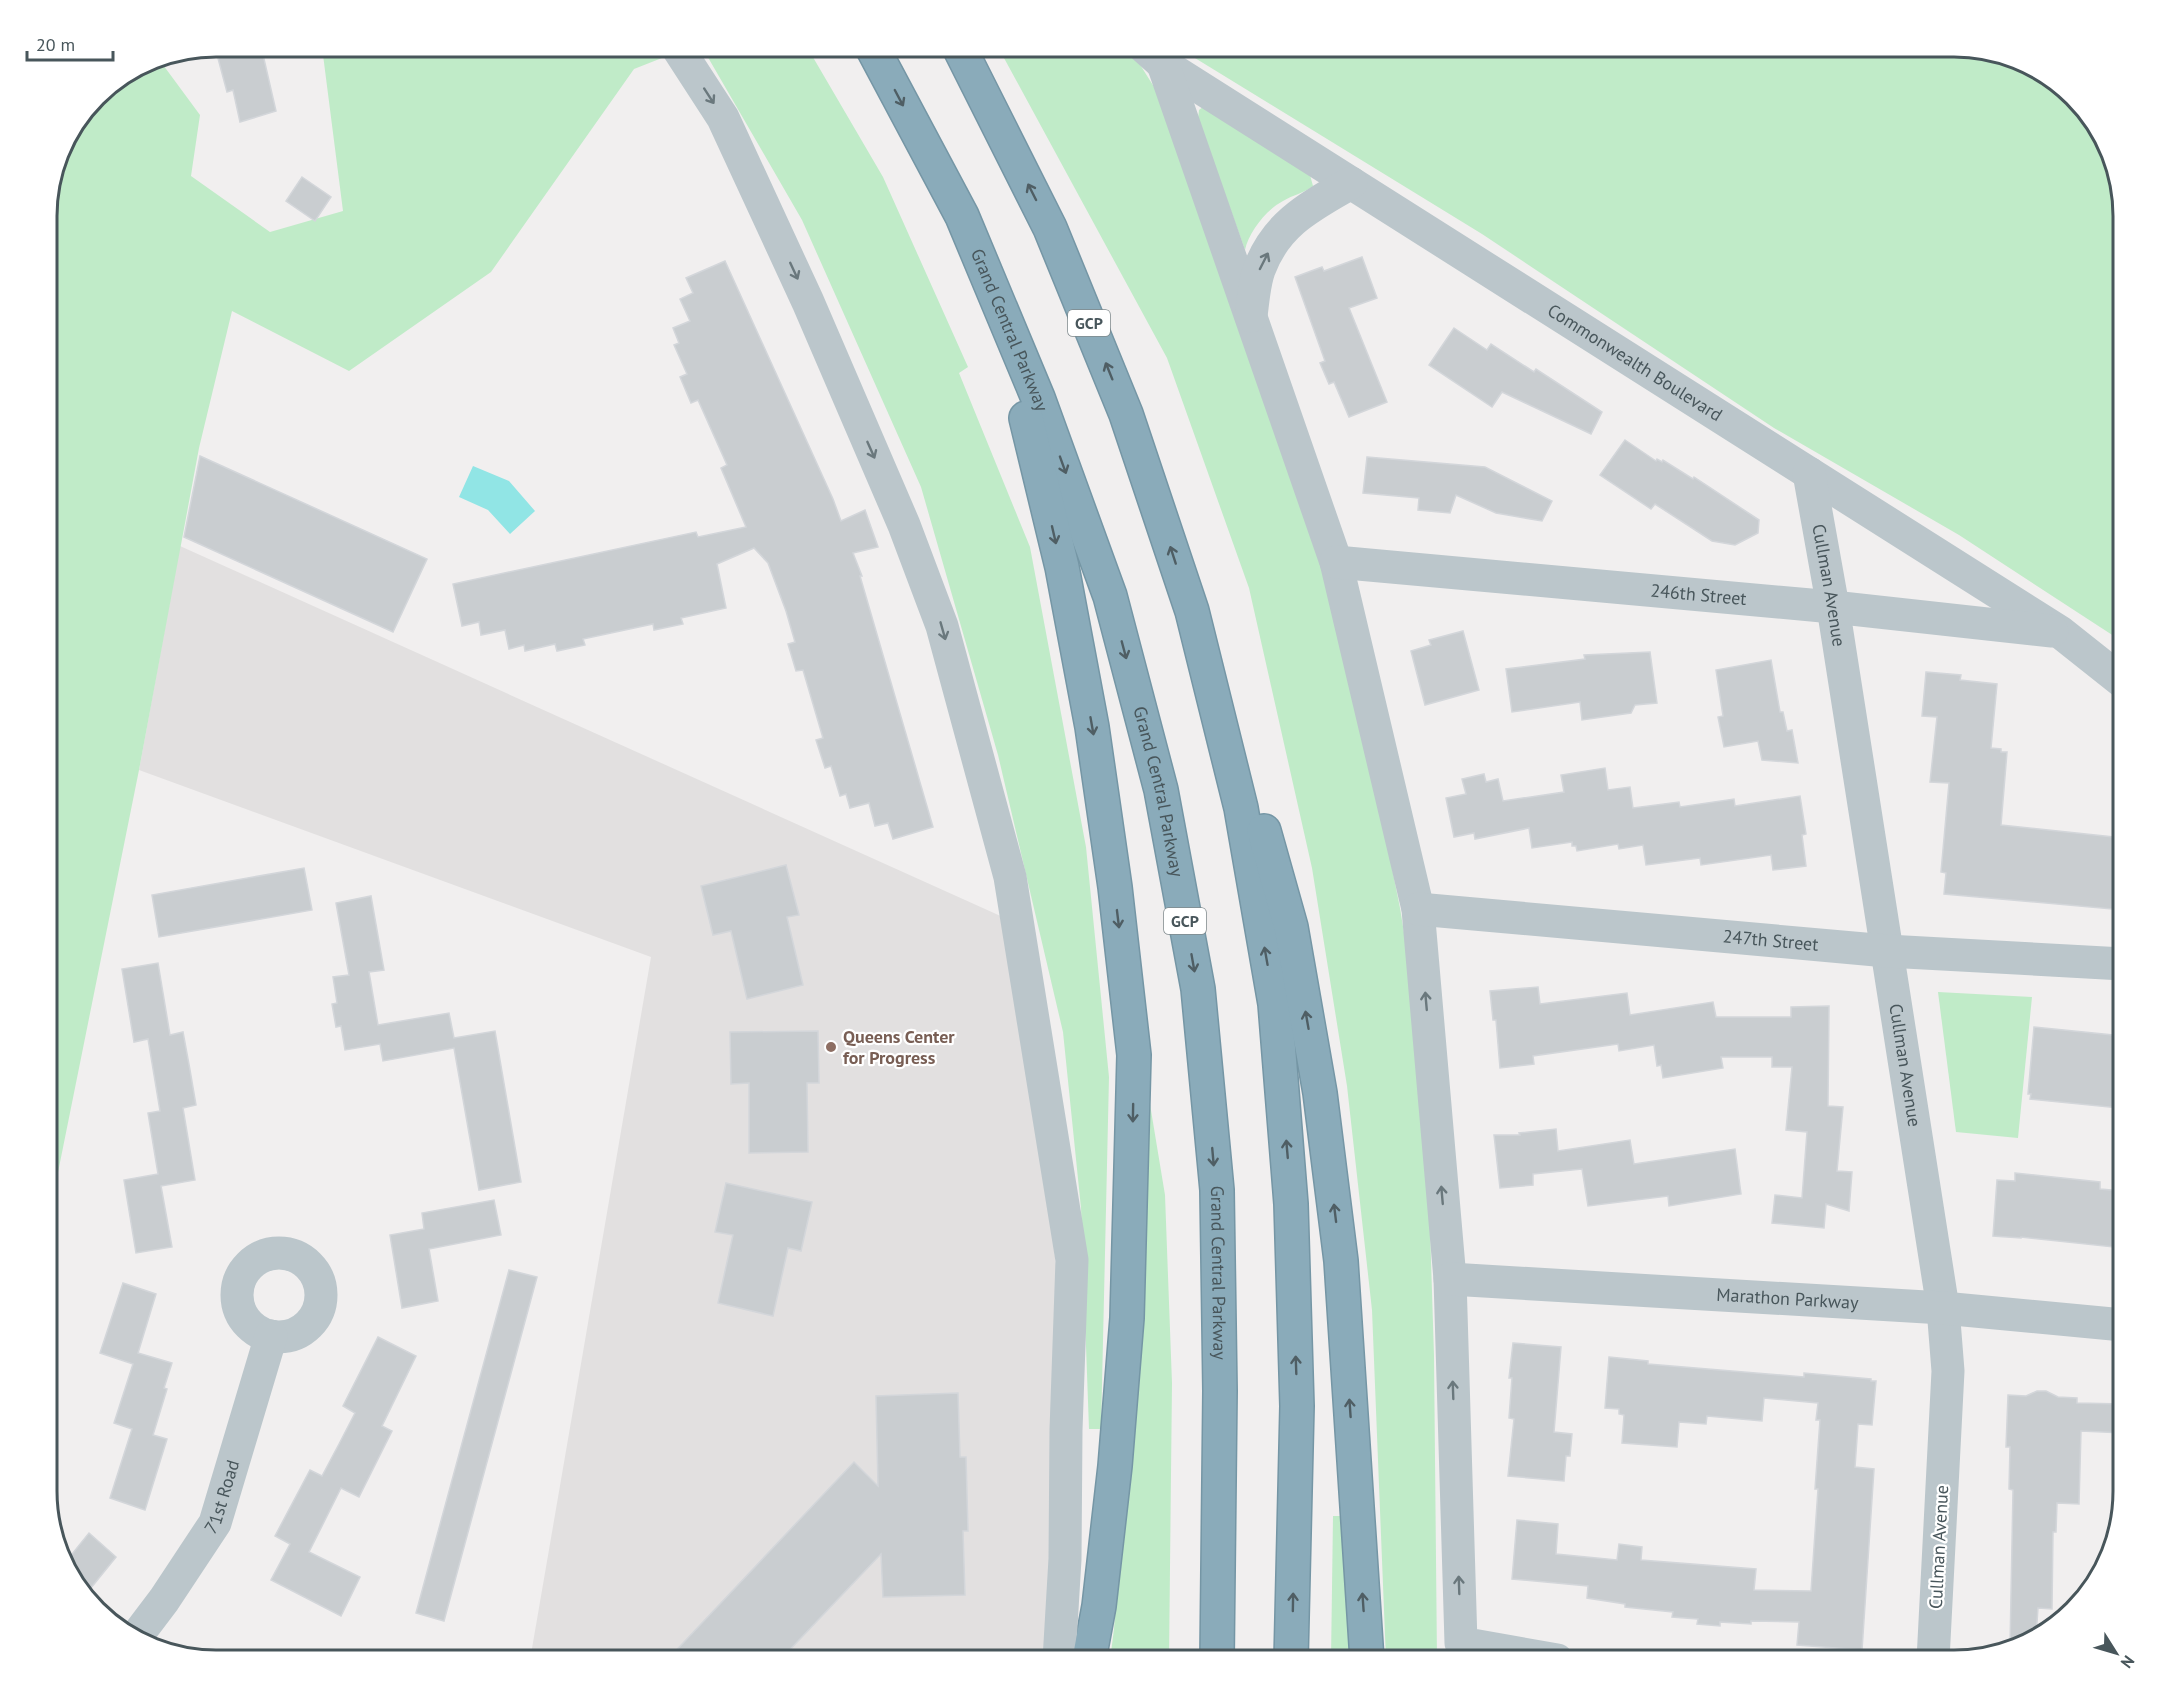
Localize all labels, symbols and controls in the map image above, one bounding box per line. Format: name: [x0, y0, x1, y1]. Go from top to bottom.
scale bar: [27, 24, 112, 62]
text: 20 m: [36, 33, 75, 56]
one-way arrow: [703, 87, 715, 104]
one-way arrow: [894, 89, 906, 107]
one-way arrow: [1026, 184, 1037, 202]
street label: Grand Central Parkway: [966, 245, 1054, 415]
one-way arrow: [1258, 253, 1270, 270]
one-way arrow: [788, 262, 800, 280]
street label: Commonwealth Boulevard: [1543, 298, 1727, 426]
road number: GCP: [1068, 310, 1110, 336]
one-way arrow: [1103, 363, 1114, 381]
one-way arrow: [866, 441, 877, 459]
one-way arrow: [1058, 455, 1069, 474]
street label: Cullman Avenue: [1807, 522, 1851, 648]
one-way arrow: [1048, 525, 1060, 544]
one-way arrow: [1167, 546, 1178, 565]
street label: 246th Street: [1650, 579, 1748, 610]
one-way arrow: [938, 621, 949, 640]
one-way arrow: [1119, 640, 1130, 659]
street label: Grand Central Parkway: [1128, 704, 1189, 879]
one-way arrow: [1087, 715, 1098, 735]
road number: GCP: [1164, 908, 1206, 934]
one-way arrow: [1113, 909, 1124, 928]
street label: 247th Street: [1722, 924, 1819, 956]
one-way arrow: [1261, 946, 1272, 966]
one-way arrow: [1188, 953, 1199, 973]
one-way arrow: [1420, 991, 1431, 1011]
street label: Cullman Avenue: [1884, 1002, 1926, 1128]
one-way arrow: [1302, 1011, 1313, 1031]
place label: Queens Center for Progress: [843, 1025, 955, 1069]
marker: Queens Center for Progress: [824, 1040, 838, 1054]
one-way arrow: [1127, 1103, 1139, 1123]
one-way arrow: [1281, 1140, 1292, 1160]
one-way arrow: [1208, 1147, 1219, 1167]
street label: Grand Central Parkway: [1206, 1186, 1232, 1361]
one-way arrow: [1437, 1186, 1448, 1206]
one-way arrow: [1330, 1204, 1341, 1224]
street label: Marathon Parkway: [1716, 1283, 1860, 1314]
one-way arrow: [1290, 1356, 1302, 1376]
one-way arrow: [1447, 1380, 1459, 1400]
one-way arrow: [1345, 1398, 1356, 1418]
street label: 71st Road: [199, 1457, 244, 1538]
street label: Cullman Avenue: [1924, 1484, 1953, 1610]
one-way arrow: [1453, 1575, 1464, 1595]
one-way arrow: [1287, 1593, 1299, 1613]
one-way arrow: [1357, 1593, 1368, 1613]
north arrow: [2086, 1623, 2146, 1683]
text: N: [2117, 1652, 2139, 1672]

